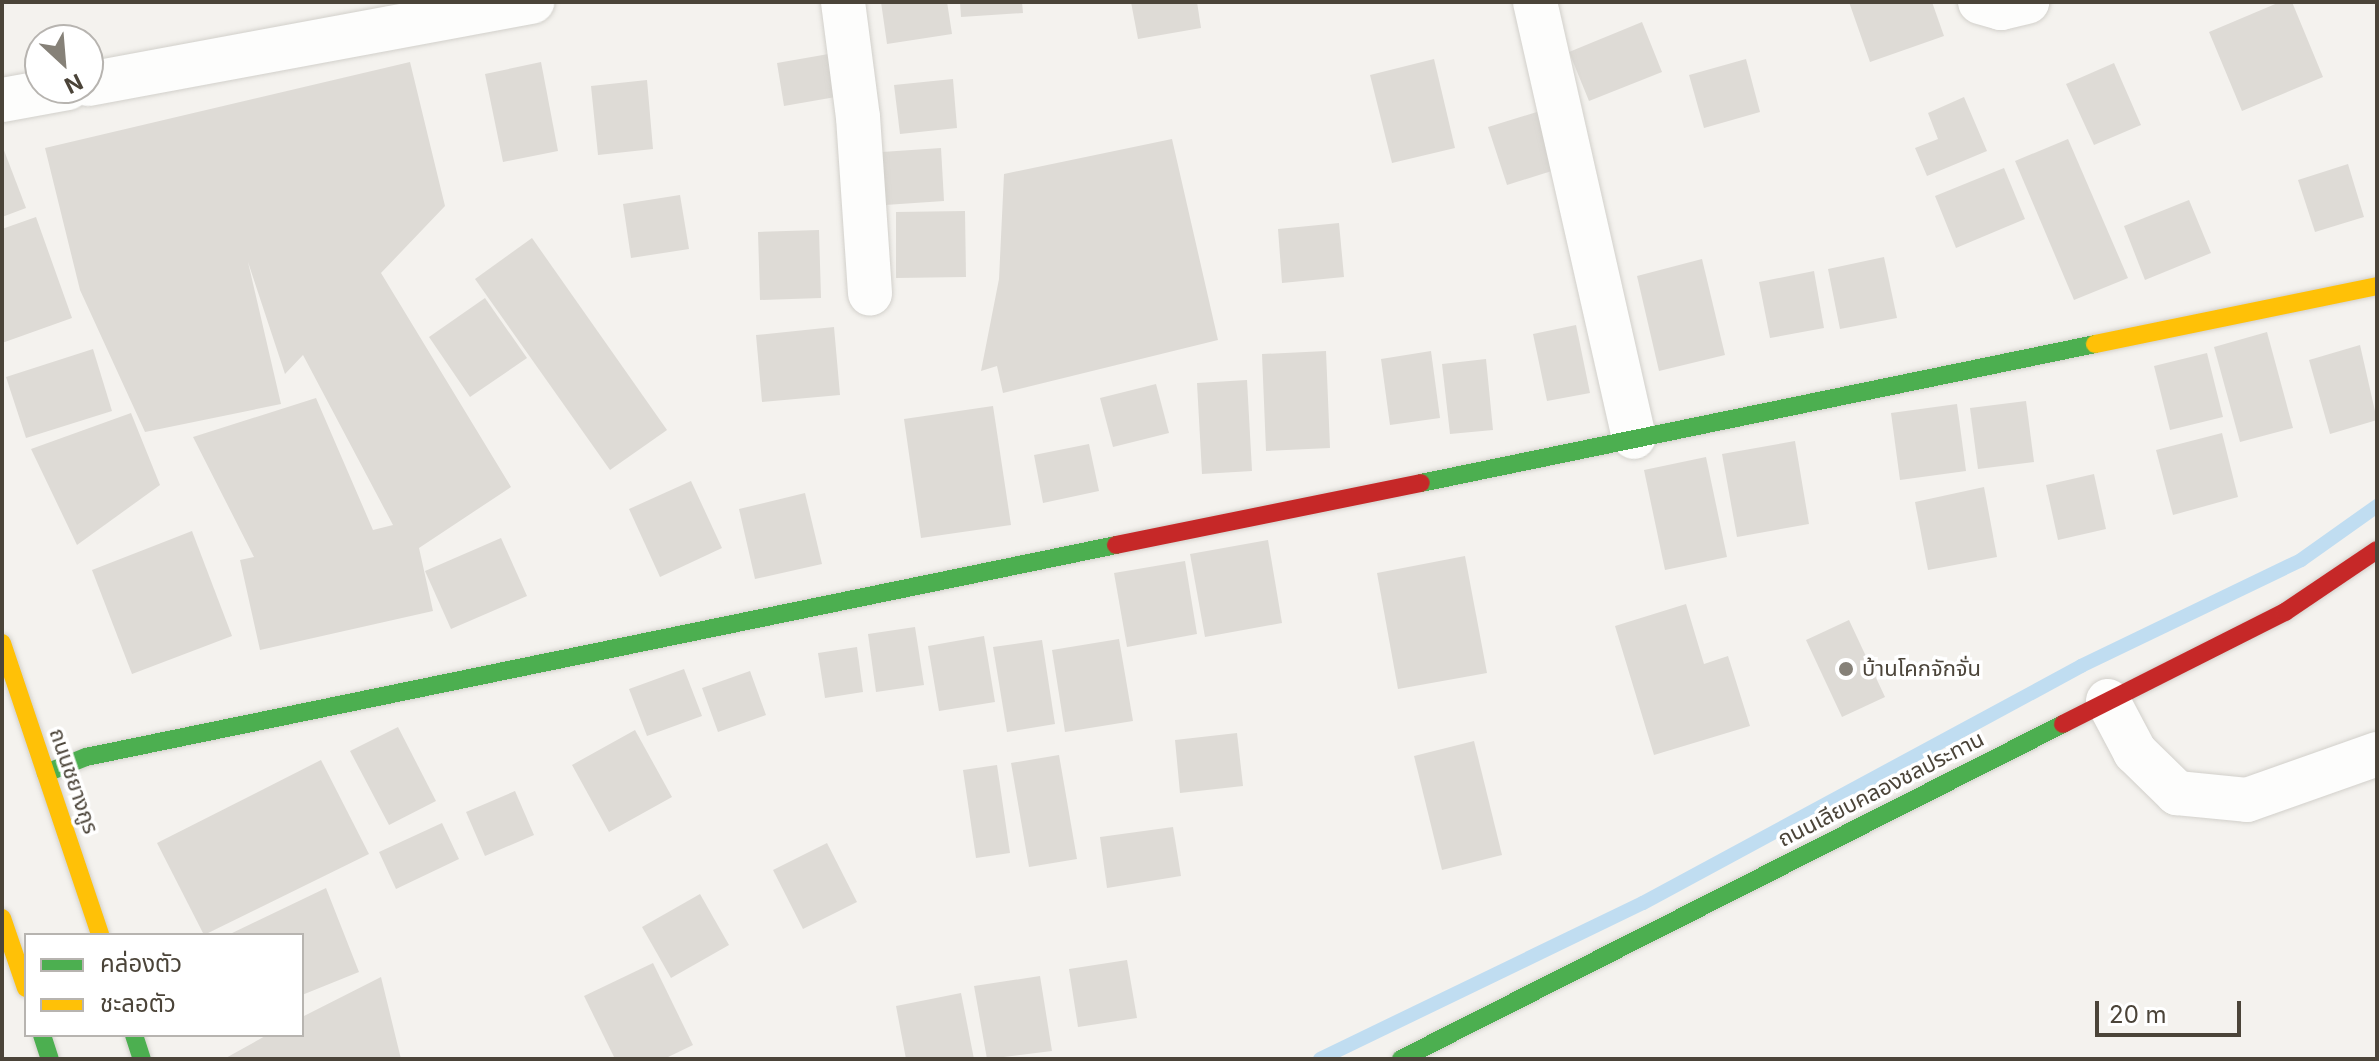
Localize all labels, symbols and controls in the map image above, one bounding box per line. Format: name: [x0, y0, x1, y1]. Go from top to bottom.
north arrow: [24, 24, 104, 104]
text: N: [60, 68, 87, 99]
place label: บ้านโคกจักจั่น: [1862, 656, 1981, 682]
marker: บ้านโคกจักจั่น: [1837, 660, 1855, 678]
street label: ถนนชยางกูร: [44, 725, 104, 837]
street label: ถนนเลียบคลองชลประทาน: [1773, 726, 1989, 852]
legend: [24, 933, 304, 1037]
text: คล่องตัว: [100, 949, 182, 978]
scale bar: [2099, 985, 2245, 1035]
text: ชะลอตัว: [100, 989, 176, 1018]
text: 20 m: [2109, 1000, 2167, 1029]

